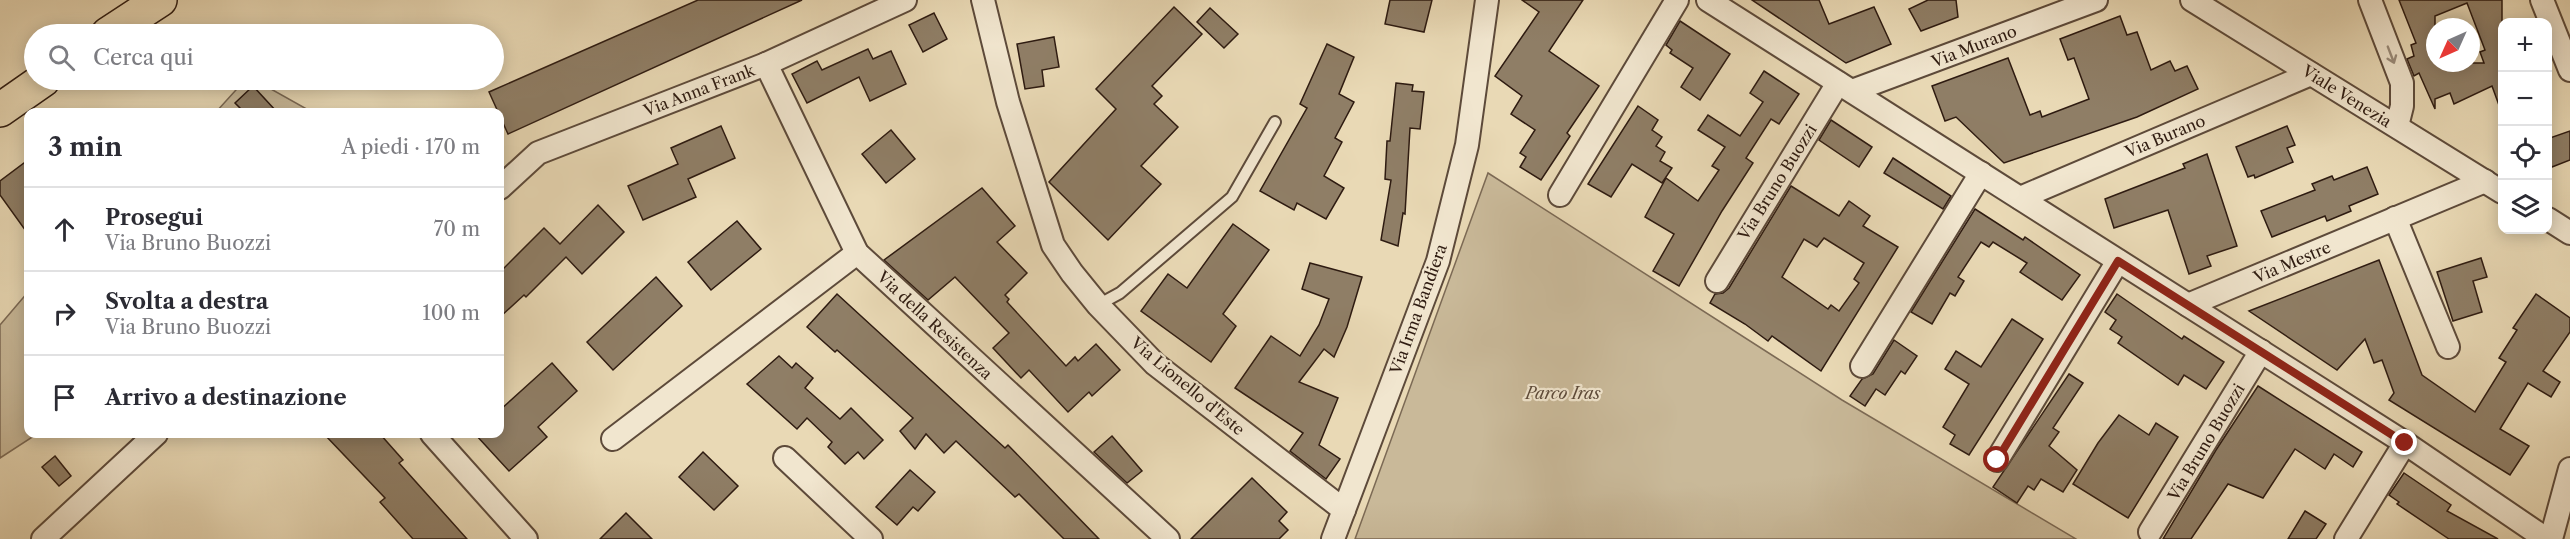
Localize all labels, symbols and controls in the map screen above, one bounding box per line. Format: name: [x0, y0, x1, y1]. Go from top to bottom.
north arrow: [2426, 18, 2480, 72]
map controls: [2498, 18, 2552, 234]
button: +: [2498, 18, 2552, 72]
street label: Via Murano: [1928, 21, 2020, 72]
search box: [24, 24, 504, 90]
icon: search: [45, 41, 78, 74]
text: Cerca qui: [93, 44, 194, 71]
one-way arrow: [2386, 45, 2397, 63]
street label: Via Anna Frank: [640, 59, 758, 121]
street label: Viale Venezia: [2298, 60, 2396, 132]
button: −: [2498, 72, 2552, 126]
street label: Via Burano: [2121, 110, 2208, 162]
street label: Via Bruno Buozzi: [1733, 120, 1821, 245]
button: locate: [2498, 126, 2552, 180]
text: 3 min: [48, 131, 122, 163]
text: A piedi · 170 m: [342, 135, 480, 159]
button: layers: [2498, 180, 2552, 234]
text: Prosegui: [105, 204, 203, 231]
icon: ahead: [48, 213, 81, 246]
text: 70 m: [434, 217, 480, 241]
text: Via Bruno Buozzi: [105, 231, 271, 255]
street label: Via Mestre: [2250, 237, 2334, 288]
street label: Via Irma Bandiera: [1385, 241, 1451, 378]
street label: Via della Resistenza: [873, 266, 997, 384]
text: Svolta a destra: [105, 288, 268, 315]
icon: right: [48, 297, 81, 330]
text: 100 m: [422, 301, 480, 325]
text: Via Bruno Buozzi: [105, 315, 271, 339]
street label: Via Lionello d'Este: [1126, 332, 1249, 439]
street label: Via Bruno Buozzi: [2163, 380, 2249, 505]
icon: arrive: [48, 381, 81, 414]
park label: Parco Iras: [1524, 383, 1601, 403]
text: Arrivo a destinazione: [105, 384, 347, 411]
route end: [2391, 429, 2417, 455]
route start: [1983, 446, 2009, 472]

